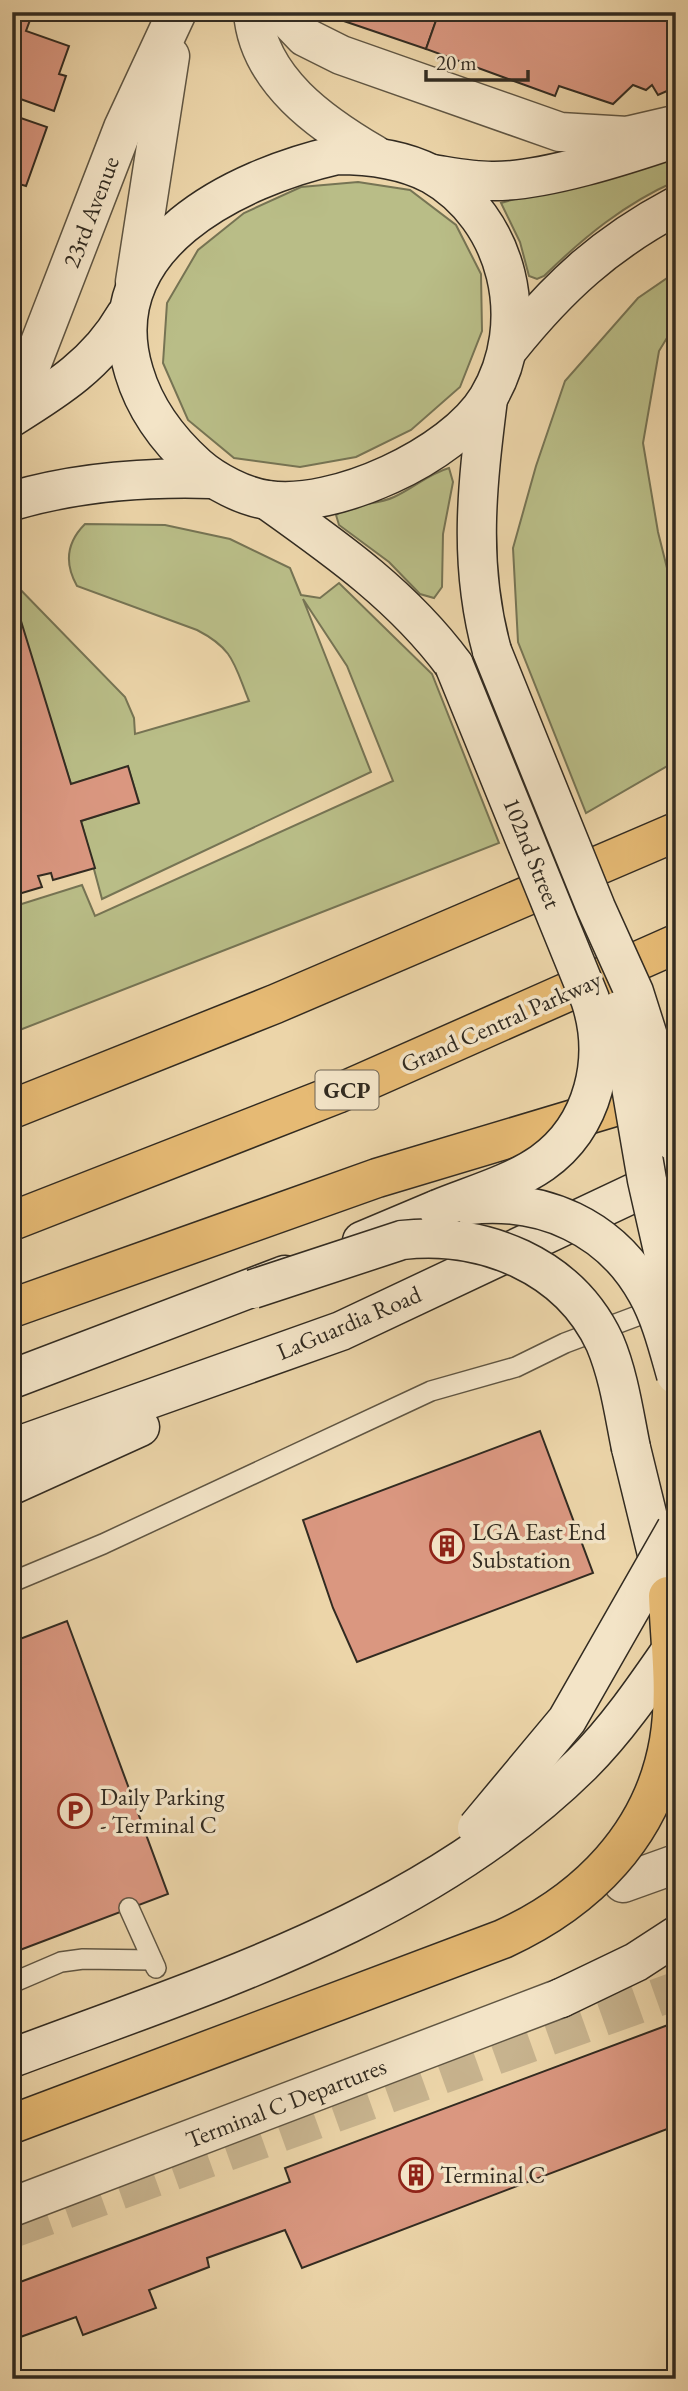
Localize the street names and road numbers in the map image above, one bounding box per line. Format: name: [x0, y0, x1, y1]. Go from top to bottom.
street label: 23rd Avenue: [55, 152, 126, 272]
street label: 102nd Street: [496, 793, 569, 913]
street label: Grand Central Parkway: [396, 963, 606, 1080]
road number: GCP: [316, 1070, 378, 1110]
street label: LaGuardia Road: [272, 1278, 427, 1367]
street label: Terminal C Departures: [181, 2050, 391, 2155]

